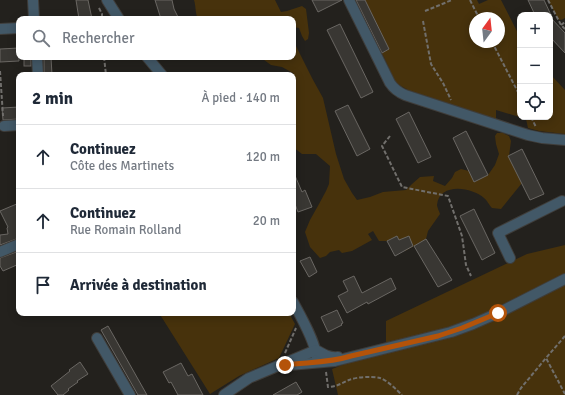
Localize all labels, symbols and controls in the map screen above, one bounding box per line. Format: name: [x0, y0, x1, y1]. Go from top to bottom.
north arrow: [469, 12, 505, 48]
map controls: [517, 12, 553, 120]
button: +: [517, 12, 553, 48]
search box: [16, 16, 296, 60]
icon: search: [30, 27, 52, 49]
text: Rechercher: [62, 29, 135, 47]
button: −: [517, 48, 553, 84]
button: locate: [517, 84, 553, 120]
text: 2 min: [32, 88, 73, 109]
text: À pied · 140 m: [201, 90, 280, 106]
text: Continuez: [70, 140, 136, 158]
icon: ahead: [32, 146, 54, 168]
text: 120 m: [246, 149, 280, 165]
text: Côte des Martinets: [70, 158, 174, 174]
text: Continuez: [70, 204, 136, 222]
icon: ahead: [32, 210, 54, 232]
text: 20 m: [253, 213, 280, 229]
text: Rue Romain Rolland: [70, 222, 181, 238]
icon: arrive: [32, 274, 54, 296]
text: Arrivée à destination: [70, 276, 207, 294]
route start: [489, 304, 507, 322]
route end: [276, 356, 294, 374]

